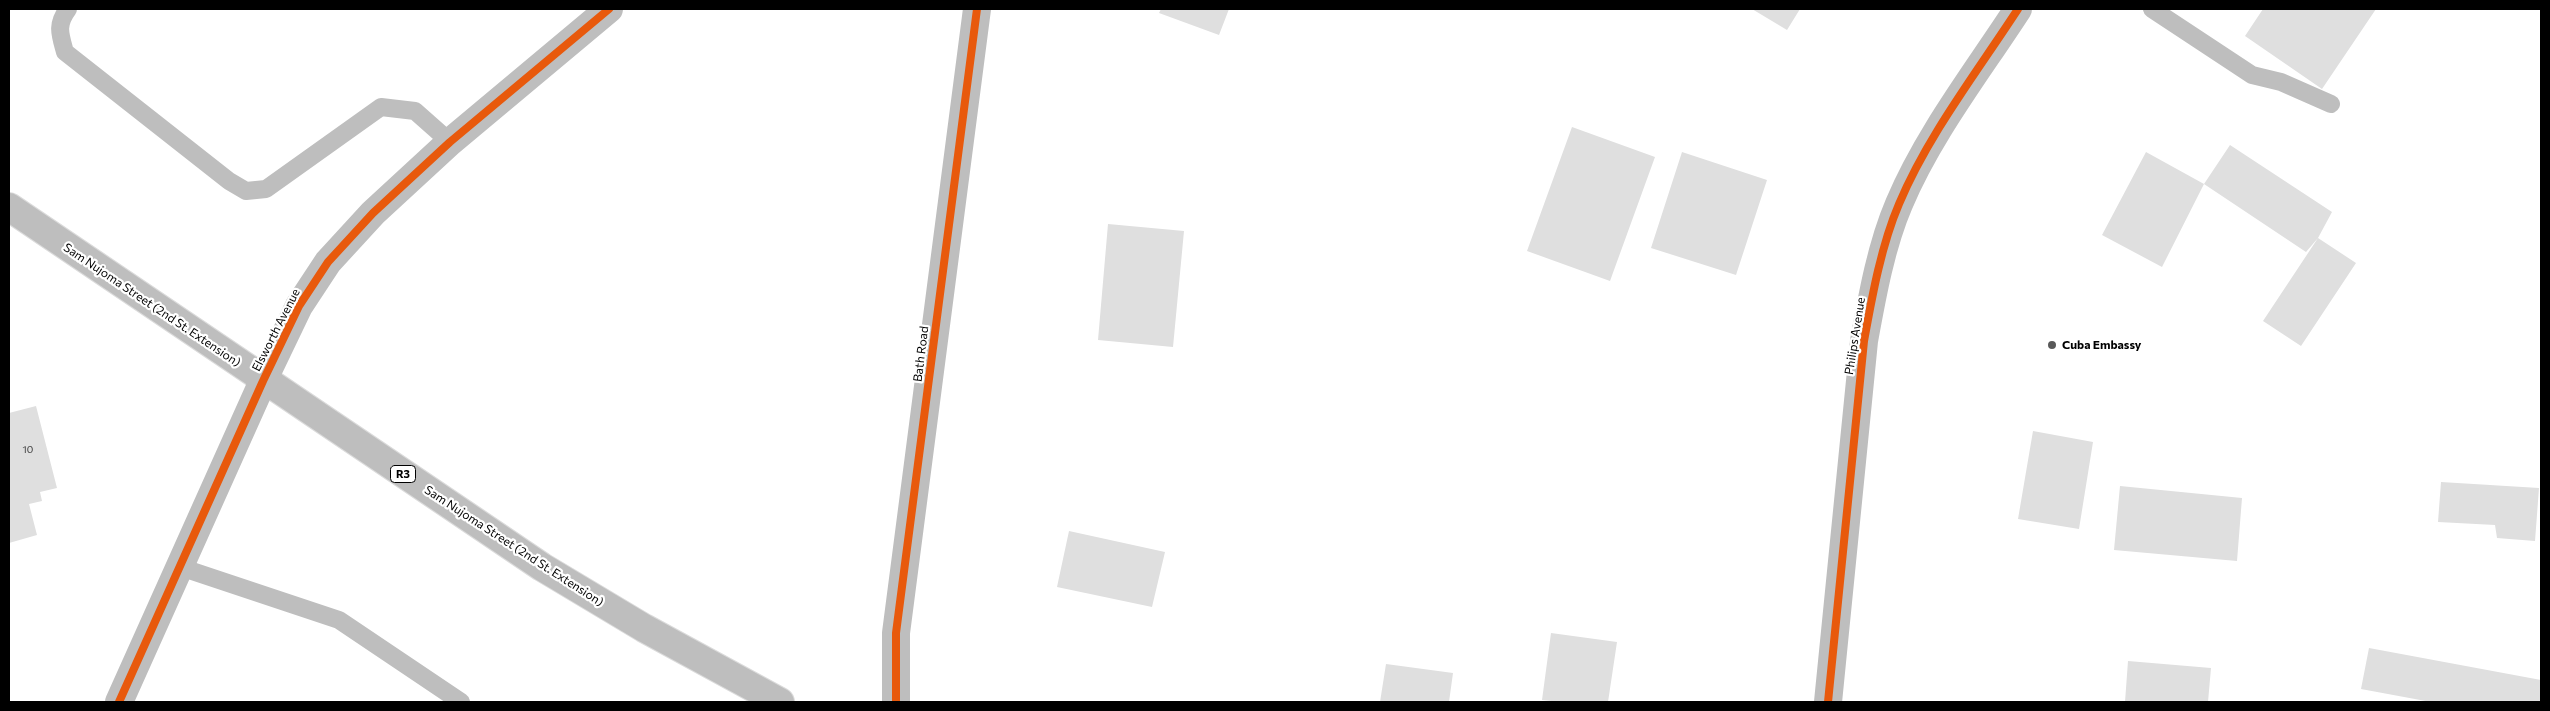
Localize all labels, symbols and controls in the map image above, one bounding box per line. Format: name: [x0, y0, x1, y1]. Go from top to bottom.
street label: Sam Nujoma Street (2nd St. Extension): [61, 240, 243, 370]
street label: Elsworth Avenue: [249, 286, 303, 374]
street label: Philips Avenue: [1842, 296, 1868, 376]
street label: Bath Road: [910, 325, 932, 383]
place label: Cuba Embassy: [2062, 338, 2141, 352]
marker: Cuba Embassy: [2046, 339, 2058, 351]
house number: 10: [23, 444, 33, 456]
road number: R3: [390, 466, 416, 482]
street label: Sam Nujoma Street (2nd St. Extension): [422, 483, 606, 609]

